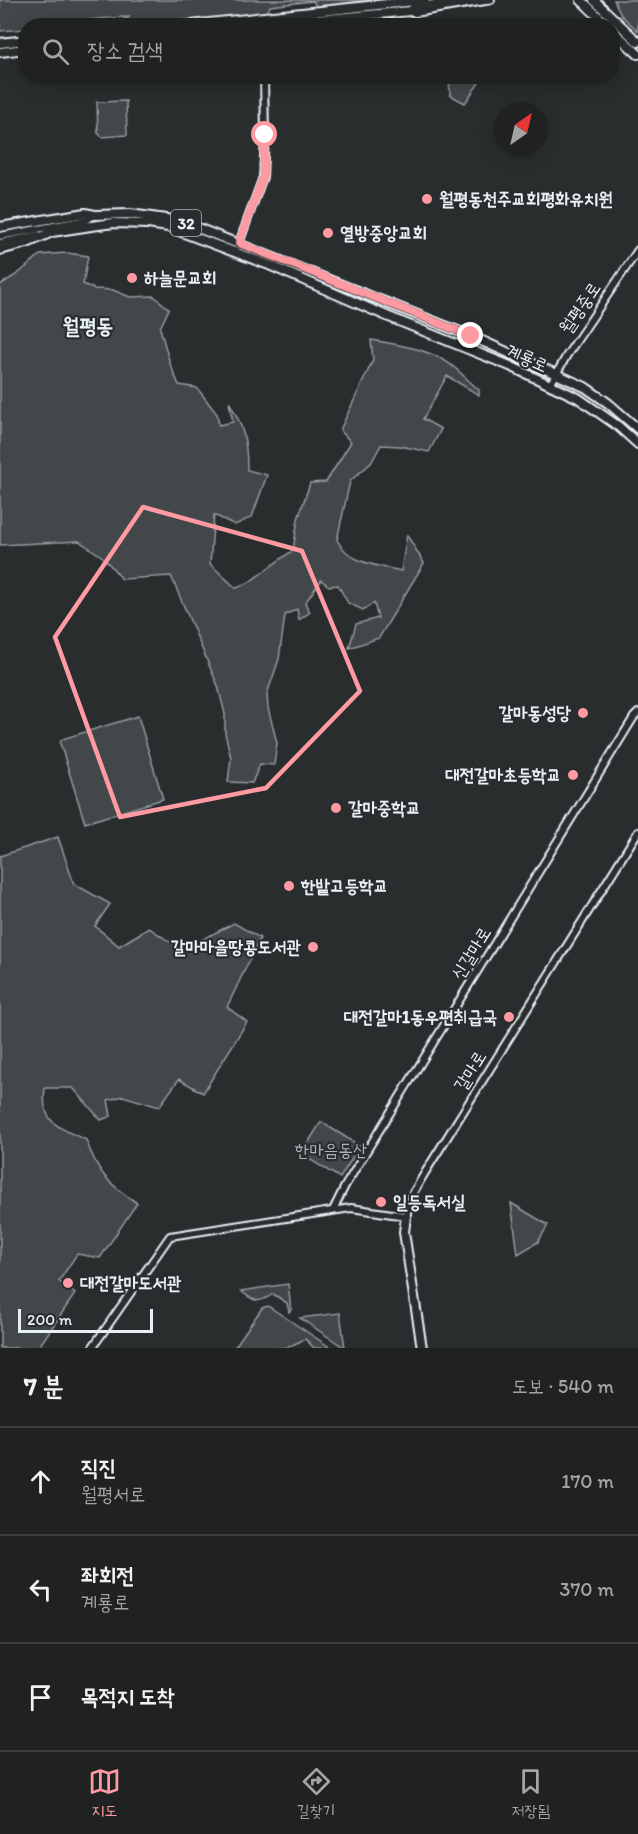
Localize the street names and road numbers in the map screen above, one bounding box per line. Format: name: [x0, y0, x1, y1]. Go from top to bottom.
road number: 32: [171, 210, 201, 236]
street label: 월평중로: [555, 278, 605, 338]
street label: 계룡로: [503, 339, 551, 377]
street label: 신갈마로: [446, 923, 496, 983]
street label: 갈마로: [449, 1047, 491, 1095]

